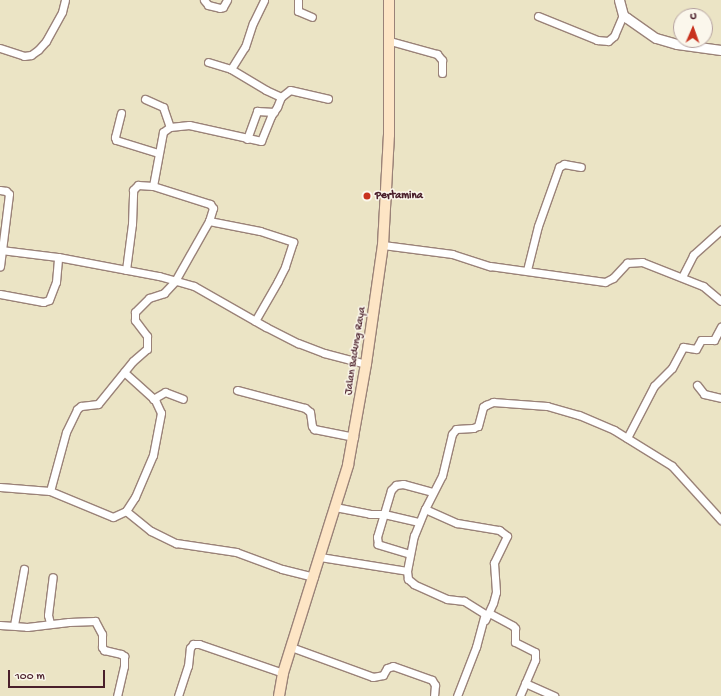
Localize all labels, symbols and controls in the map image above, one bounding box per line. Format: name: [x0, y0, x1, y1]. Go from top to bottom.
north arrow: [673, 8, 713, 48]
text: U: [690, 11, 697, 23]
place label: Pertamina: [375, 189, 423, 203]
marker: Pertamina: [362, 191, 372, 201]
street label: Jalan Badung Raya: [343, 306, 369, 396]
scale bar: [10, 662, 107, 688]
text: 100 m: [15, 670, 45, 684]

